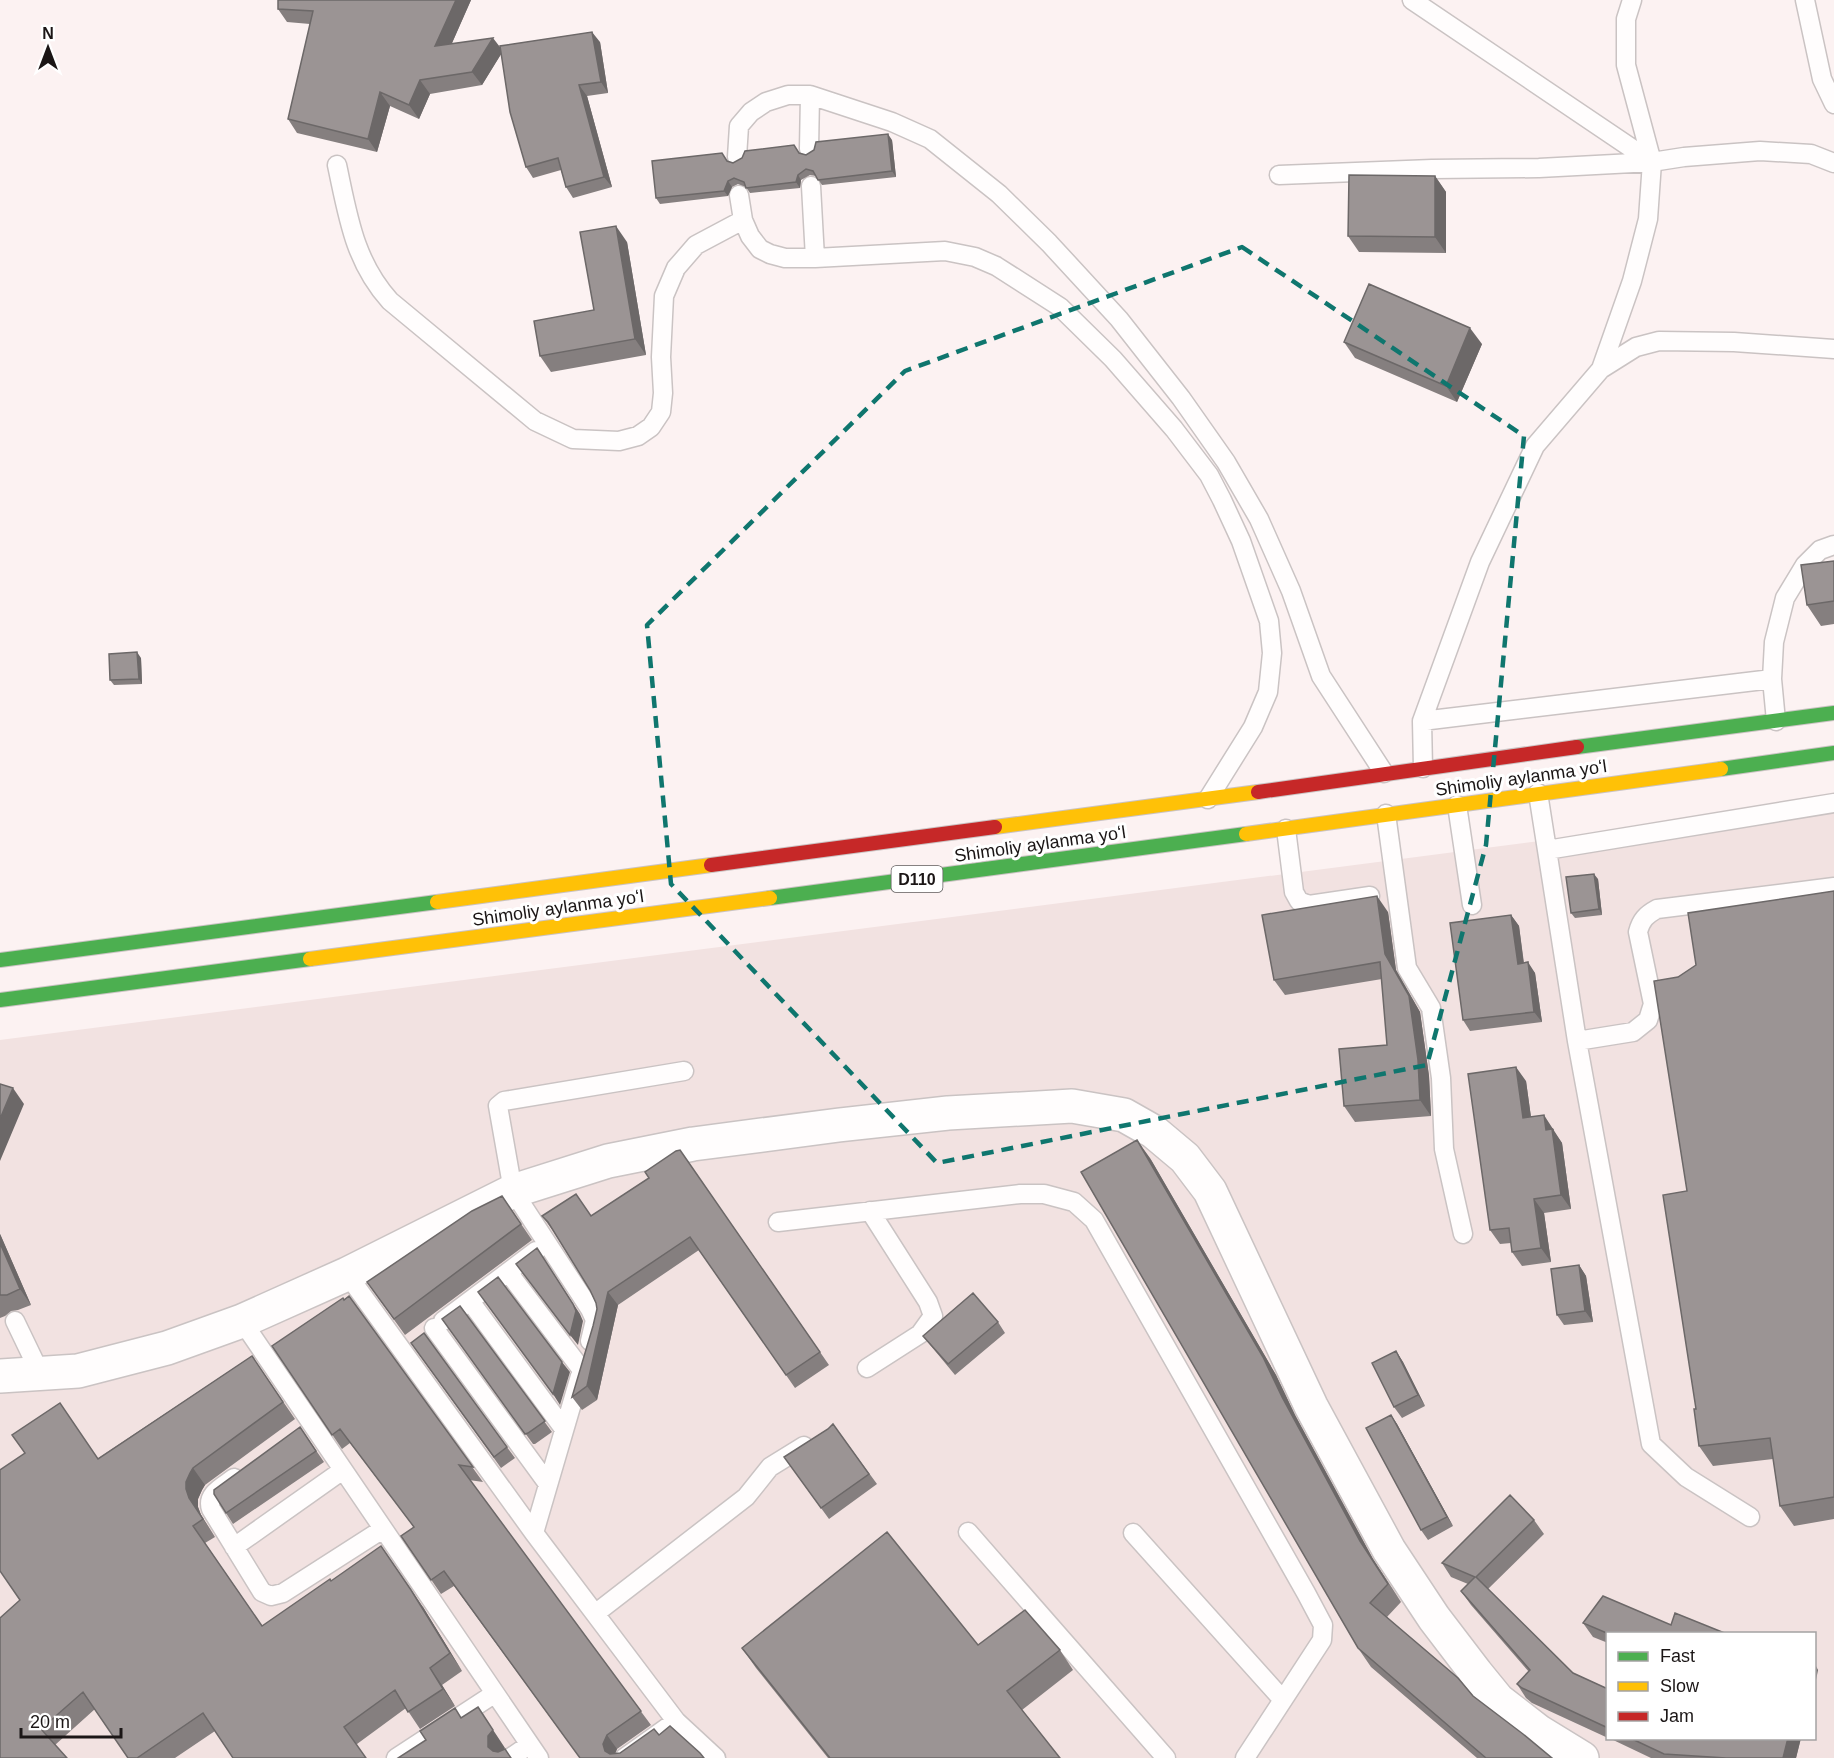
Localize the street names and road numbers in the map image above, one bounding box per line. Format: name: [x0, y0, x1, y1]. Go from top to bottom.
street label: Shimoliy aylanma yoʻl: [1434, 756, 1608, 800]
street label: Shimoliy aylanma yoʻl: [953, 822, 1127, 866]
road number: D110: [892, 866, 942, 892]
street label: Shimoliy aylanma yoʻl: [471, 886, 645, 930]

